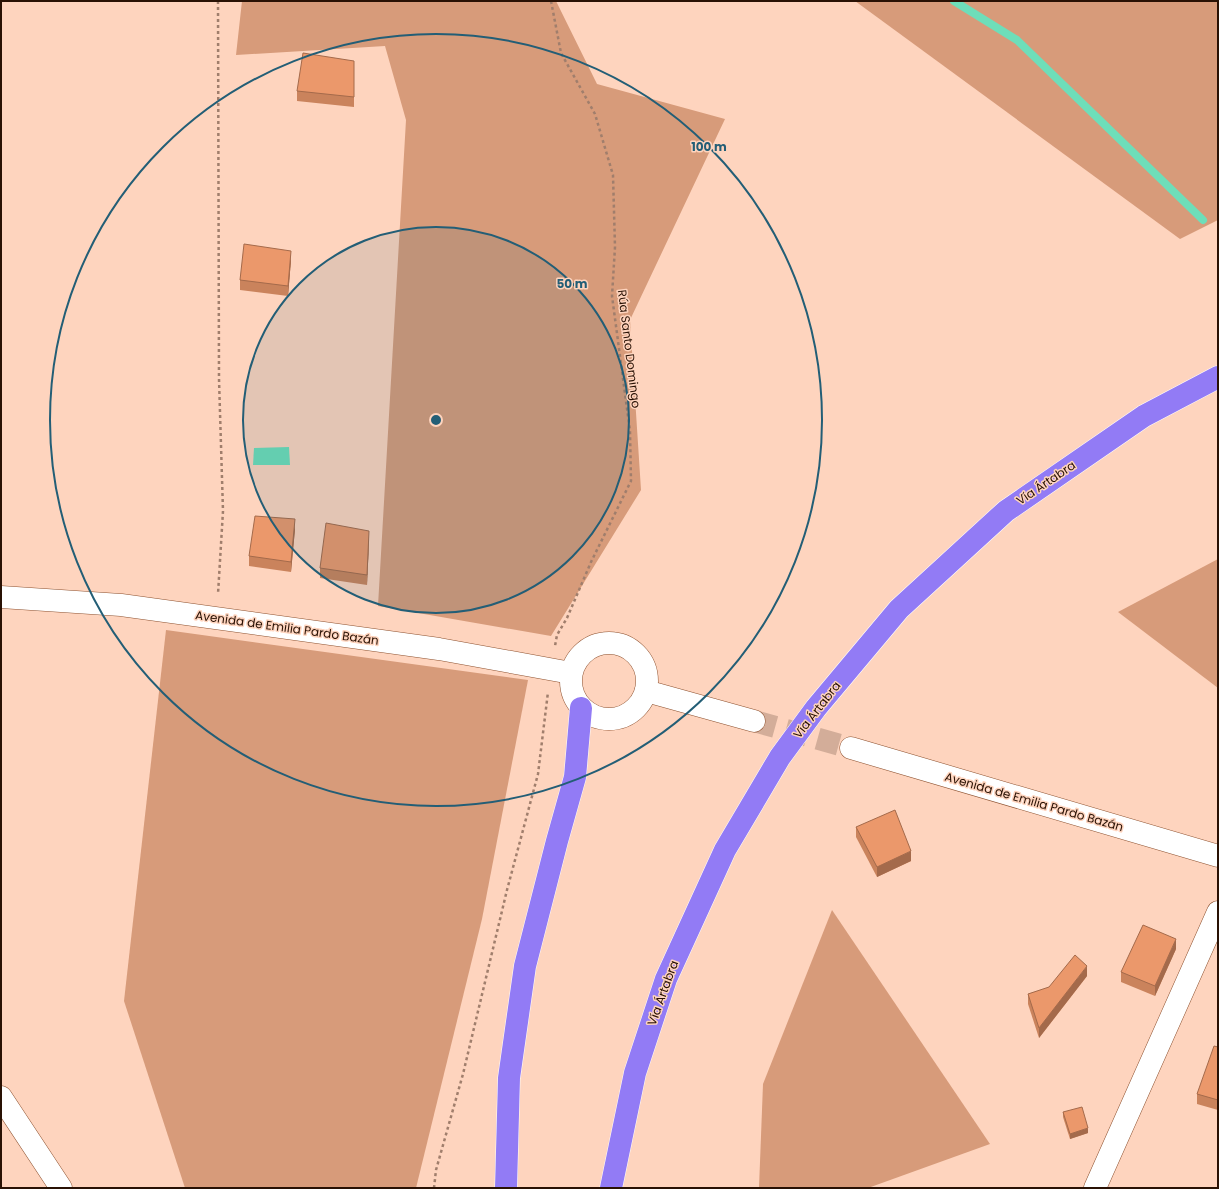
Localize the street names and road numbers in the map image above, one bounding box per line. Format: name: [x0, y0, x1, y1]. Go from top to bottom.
street label: Rúa Santo Domingo: [614, 289, 645, 410]
street label: Vía Ártabra: [1013, 456, 1079, 509]
street label: Avenida de Emilia Pardo Bazán: [194, 606, 380, 649]
street label: Vía Ártabra: [789, 678, 844, 742]
street label: Avenida de Emilia Pardo Bazán: [943, 768, 1125, 835]
street label: Vía Ártabra: [643, 958, 682, 1028]

